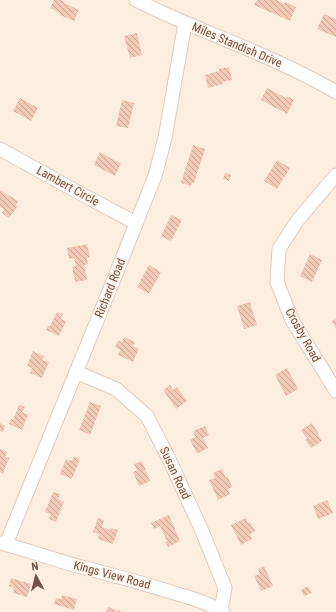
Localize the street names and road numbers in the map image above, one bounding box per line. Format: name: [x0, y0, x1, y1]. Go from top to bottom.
street label: Miles Standish Drive: [190, 20, 284, 70]
street label: Lambert Circle: [34, 163, 102, 209]
street label: Richard Road: [92, 256, 128, 320]
street label: Crosby Road: [282, 306, 324, 364]
street label: Susan Road: [157, 445, 193, 501]
street label: Kings View Road: [72, 558, 152, 592]

